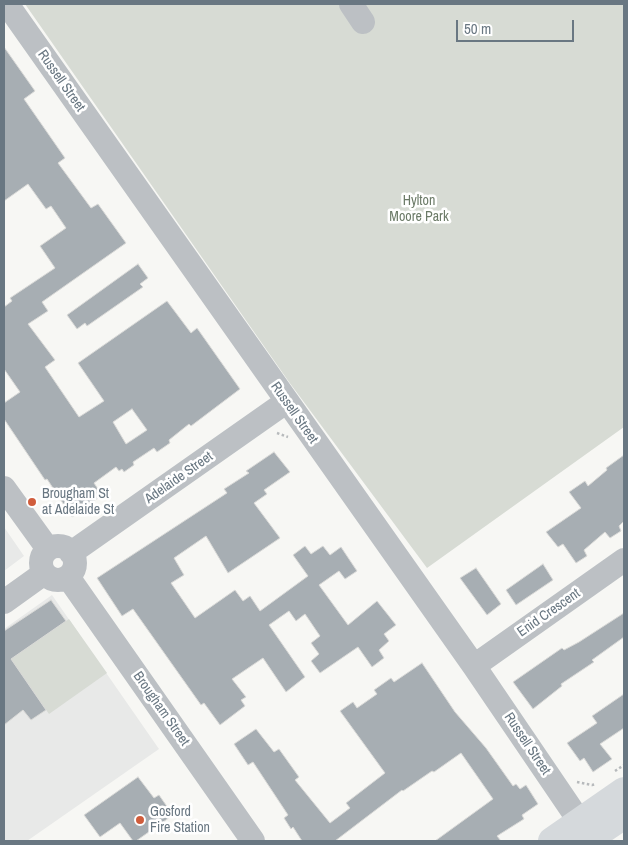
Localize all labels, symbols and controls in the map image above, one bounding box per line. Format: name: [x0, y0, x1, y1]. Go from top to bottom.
scale bar: [458, 10, 576, 42]
text: 50 m: [464, 18, 491, 39]
street label: Russell Street: [34, 47, 88, 115]
park label: Hylton Moore Park: [389, 193, 449, 226]
street label: Russell Street: [267, 379, 321, 447]
street label: Adelaide Street: [142, 448, 216, 508]
place label: Brougham St at Adelaide St: [42, 486, 114, 518]
marker: Brougham St at Adelaide St: [26, 496, 38, 508]
street label: Enid Crescent: [514, 585, 584, 641]
street label: Brougham Street: [129, 669, 193, 749]
street label: Russell Street: [500, 710, 554, 778]
place label: Gosford Fire Station: [150, 804, 210, 836]
marker: Gosford Fire Station: [134, 814, 146, 826]

